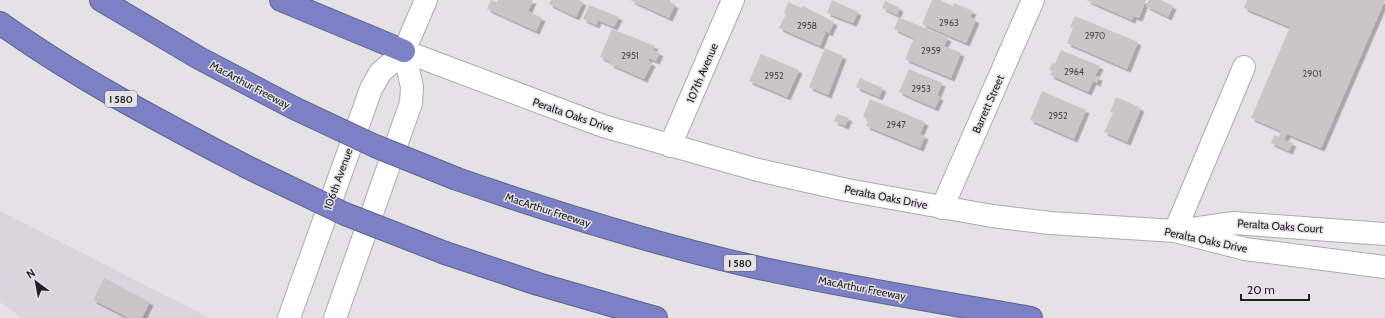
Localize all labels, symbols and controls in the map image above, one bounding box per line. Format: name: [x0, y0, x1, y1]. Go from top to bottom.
house number: 2963: [939, 17, 959, 28]
house number: 2958: [797, 20, 817, 31]
house number: 2970: [1085, 30, 1105, 41]
street label: 107th Avenue: [683, 41, 721, 105]
house number: 2959: [921, 45, 941, 56]
house number: 2951: [621, 50, 639, 61]
street label: MacArthur Freeway: [207, 58, 293, 112]
house number: 2964: [1064, 66, 1084, 77]
house number: 2901: [1302, 68, 1322, 79]
house number: 2952: [764, 70, 784, 81]
street label: Barrett Street: [969, 72, 1007, 135]
house number: 2953: [911, 83, 931, 94]
road number: I 580: [105, 91, 137, 107]
street label: Peralta Oaks Drive: [531, 95, 616, 136]
house number: 2952: [1048, 110, 1068, 121]
house number: 2947: [886, 119, 906, 130]
street label: 106th Avenue: [320, 146, 356, 212]
street label: Peralta Oaks Drive: [843, 182, 929, 212]
street label: MacArthur Freeway: [503, 190, 593, 231]
street label: Peralta Oaks Court: [1237, 216, 1324, 236]
street label: Peralta Oaks Drive: [1163, 224, 1249, 256]
road number: I 580: [724, 255, 756, 271]
north arrow: [16, 262, 56, 302]
text: N: [24, 266, 38, 282]
street label: MacArthur Freeway: [817, 273, 908, 303]
scale bar: [1241, 276, 1309, 302]
text: 20 m: [1247, 282, 1275, 297]

